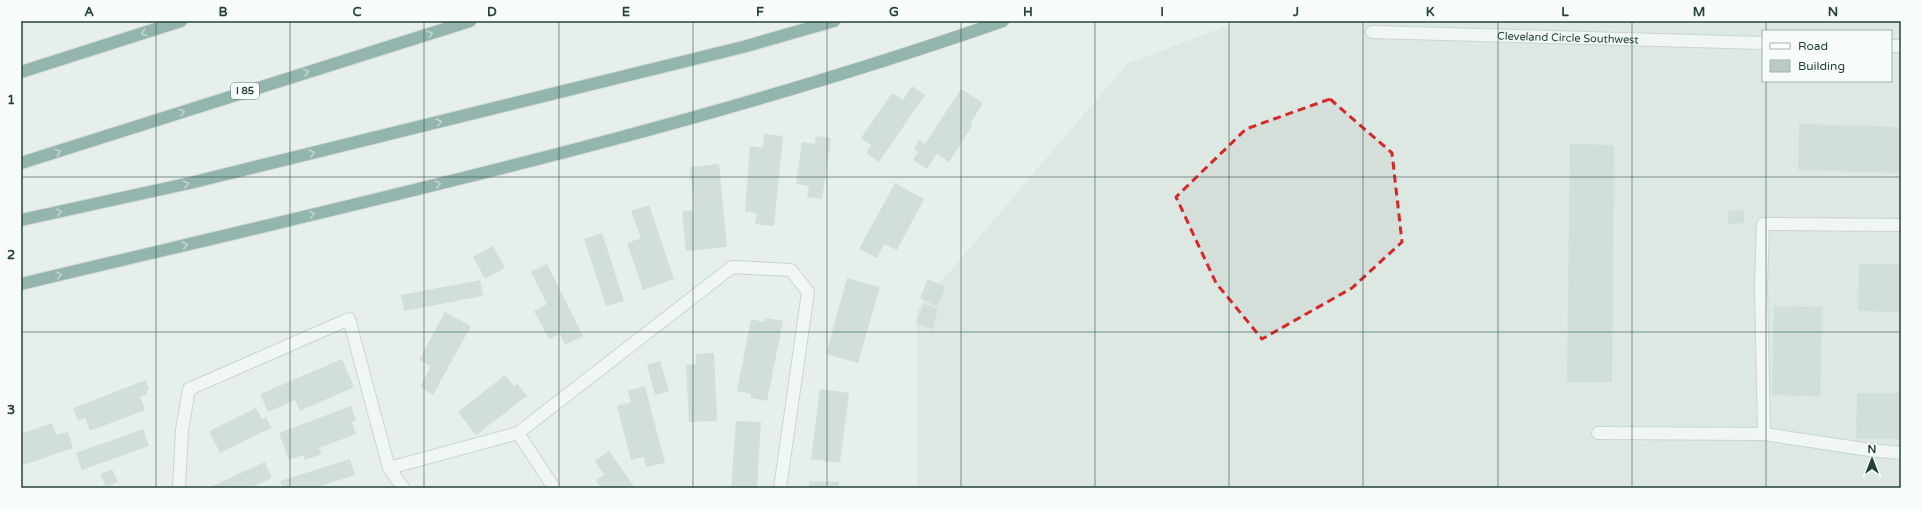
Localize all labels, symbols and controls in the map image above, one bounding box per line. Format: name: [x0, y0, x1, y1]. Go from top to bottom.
text: A: [84, 4, 94, 20]
text: B: [218, 4, 228, 20]
text: C: [352, 4, 362, 20]
text: D: [487, 4, 497, 20]
text: E: [622, 4, 630, 20]
text: F: [756, 4, 764, 20]
text: G: [889, 4, 899, 20]
text: H: [1023, 4, 1033, 20]
text: I: [1160, 4, 1164, 20]
text: J: [1292, 4, 1299, 20]
text: K: [1426, 4, 1435, 20]
text: L: [1561, 4, 1569, 20]
text: M: [1693, 4, 1705, 20]
text: N: [1828, 4, 1838, 20]
one-way arrow: [141, 28, 148, 37]
street label: Cleveland Circle Southwest: [1497, 29, 1639, 46]
one-way arrow: [426, 30, 433, 39]
legend: [1762, 30, 1892, 82]
text: Road: [1798, 39, 1828, 53]
text: Building: [1798, 59, 1845, 73]
one-way arrow: [302, 69, 309, 77]
road number: I 85: [231, 83, 259, 99]
text: 1: [7, 92, 15, 108]
one-way arrow: [178, 108, 185, 117]
one-way arrow: [435, 118, 442, 127]
one-way arrow: [54, 148, 61, 156]
one-way arrow: [309, 149, 316, 158]
one-way arrow: [183, 181, 189, 189]
one-way arrow: [435, 181, 441, 189]
one-way arrow: [56, 208, 62, 216]
one-way arrow: [309, 211, 315, 219]
one-way arrow: [182, 241, 189, 249]
text: 2: [7, 247, 15, 263]
one-way arrow: [56, 271, 62, 279]
text: 3: [7, 402, 15, 418]
north arrow: [1852, 439, 1892, 479]
text: N: [1868, 443, 1876, 456]

